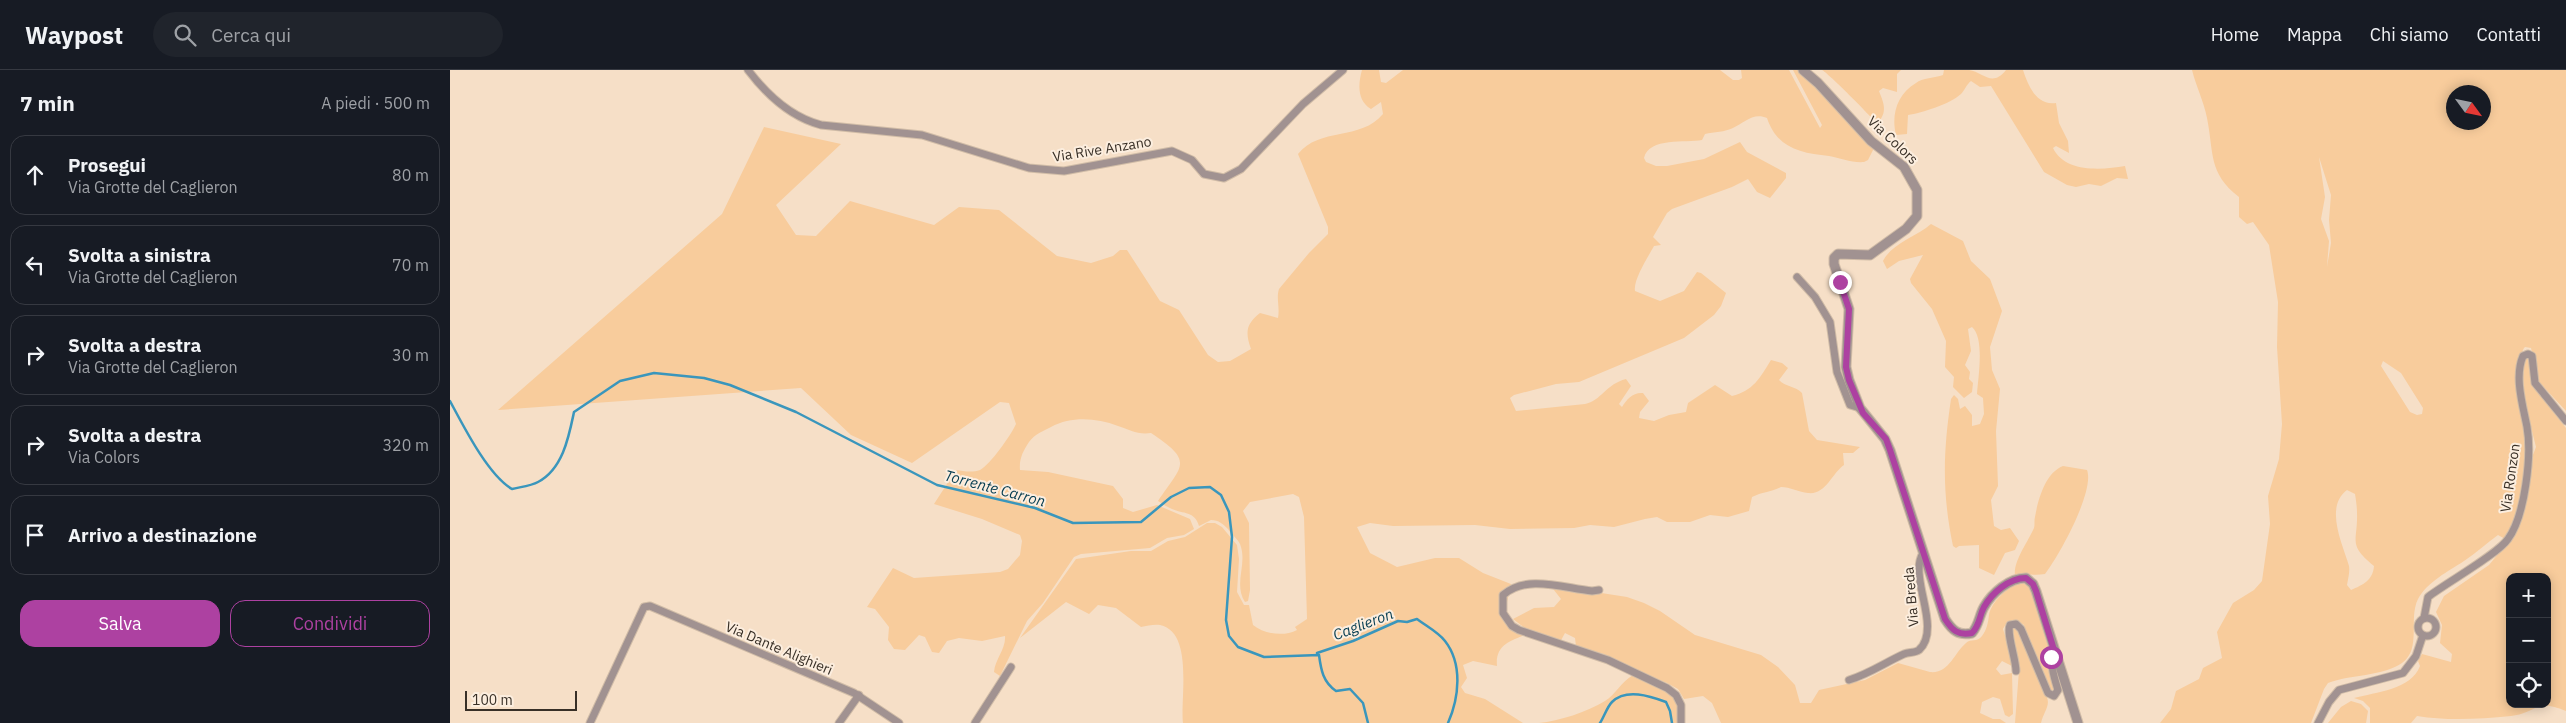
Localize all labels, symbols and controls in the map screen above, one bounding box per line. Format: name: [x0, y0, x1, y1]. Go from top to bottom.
search box: [153, 12, 503, 57]
text: Waypost: [25, 19, 123, 51]
icon: search: [171, 21, 199, 49]
text: Cerca qui: [211, 23, 291, 47]
text: Home: [2211, 23, 2259, 46]
text: Mappa: [2287, 23, 2342, 46]
text: Chi siamo: [2370, 23, 2449, 46]
text: Contatti: [2477, 23, 2541, 46]
north arrow: [2446, 85, 2491, 130]
text: 7 min: [20, 89, 75, 117]
text: A piedi · 500 m: [321, 93, 430, 113]
street label: Via Colors: [1864, 112, 1922, 168]
street label: Via Rive Anzano: [1051, 132, 1153, 166]
text: Prosegui: [68, 153, 146, 177]
icon: ahead: [21, 161, 49, 189]
text: 80 m: [392, 165, 429, 185]
text: Via Grotte del Caglieron: [68, 177, 238, 197]
text: Svolta a sinistra: [68, 243, 211, 267]
icon: left: [21, 251, 49, 279]
text: 70 m: [392, 255, 429, 275]
text: Via Grotte del Caglieron: [68, 267, 238, 287]
route end: [1829, 271, 1852, 294]
text: Svolta a destra: [68, 333, 201, 357]
icon: right: [21, 341, 49, 369]
text: 30 m: [392, 345, 429, 365]
text: Via Grotte del Caglieron: [68, 357, 238, 377]
text: Svolta a destra: [68, 423, 201, 447]
icon: right: [21, 431, 49, 459]
text: 320 m: [382, 435, 429, 455]
street label: Via Ronzon: [2496, 442, 2524, 514]
text: Via Colors: [68, 447, 140, 467]
water label: Torrente Carron: [942, 465, 1048, 511]
icon: arrive: [21, 521, 49, 549]
text: Arrivo a destinazione: [68, 523, 257, 547]
street label: Via Breda: [1899, 566, 1923, 628]
map controls: [2506, 573, 2551, 708]
button: +: [2506, 573, 2551, 618]
button: Salva: [20, 600, 220, 647]
button: Condividi: [230, 600, 430, 647]
water label: Caglieron: [1330, 604, 1396, 644]
street label: Via Dante Alighieri: [723, 617, 835, 679]
button: −: [2506, 618, 2551, 663]
route start: [2040, 646, 2063, 669]
button: locate: [2506, 663, 2551, 708]
scale bar: [465, 688, 578, 711]
text: 100 m: [472, 691, 513, 709]

